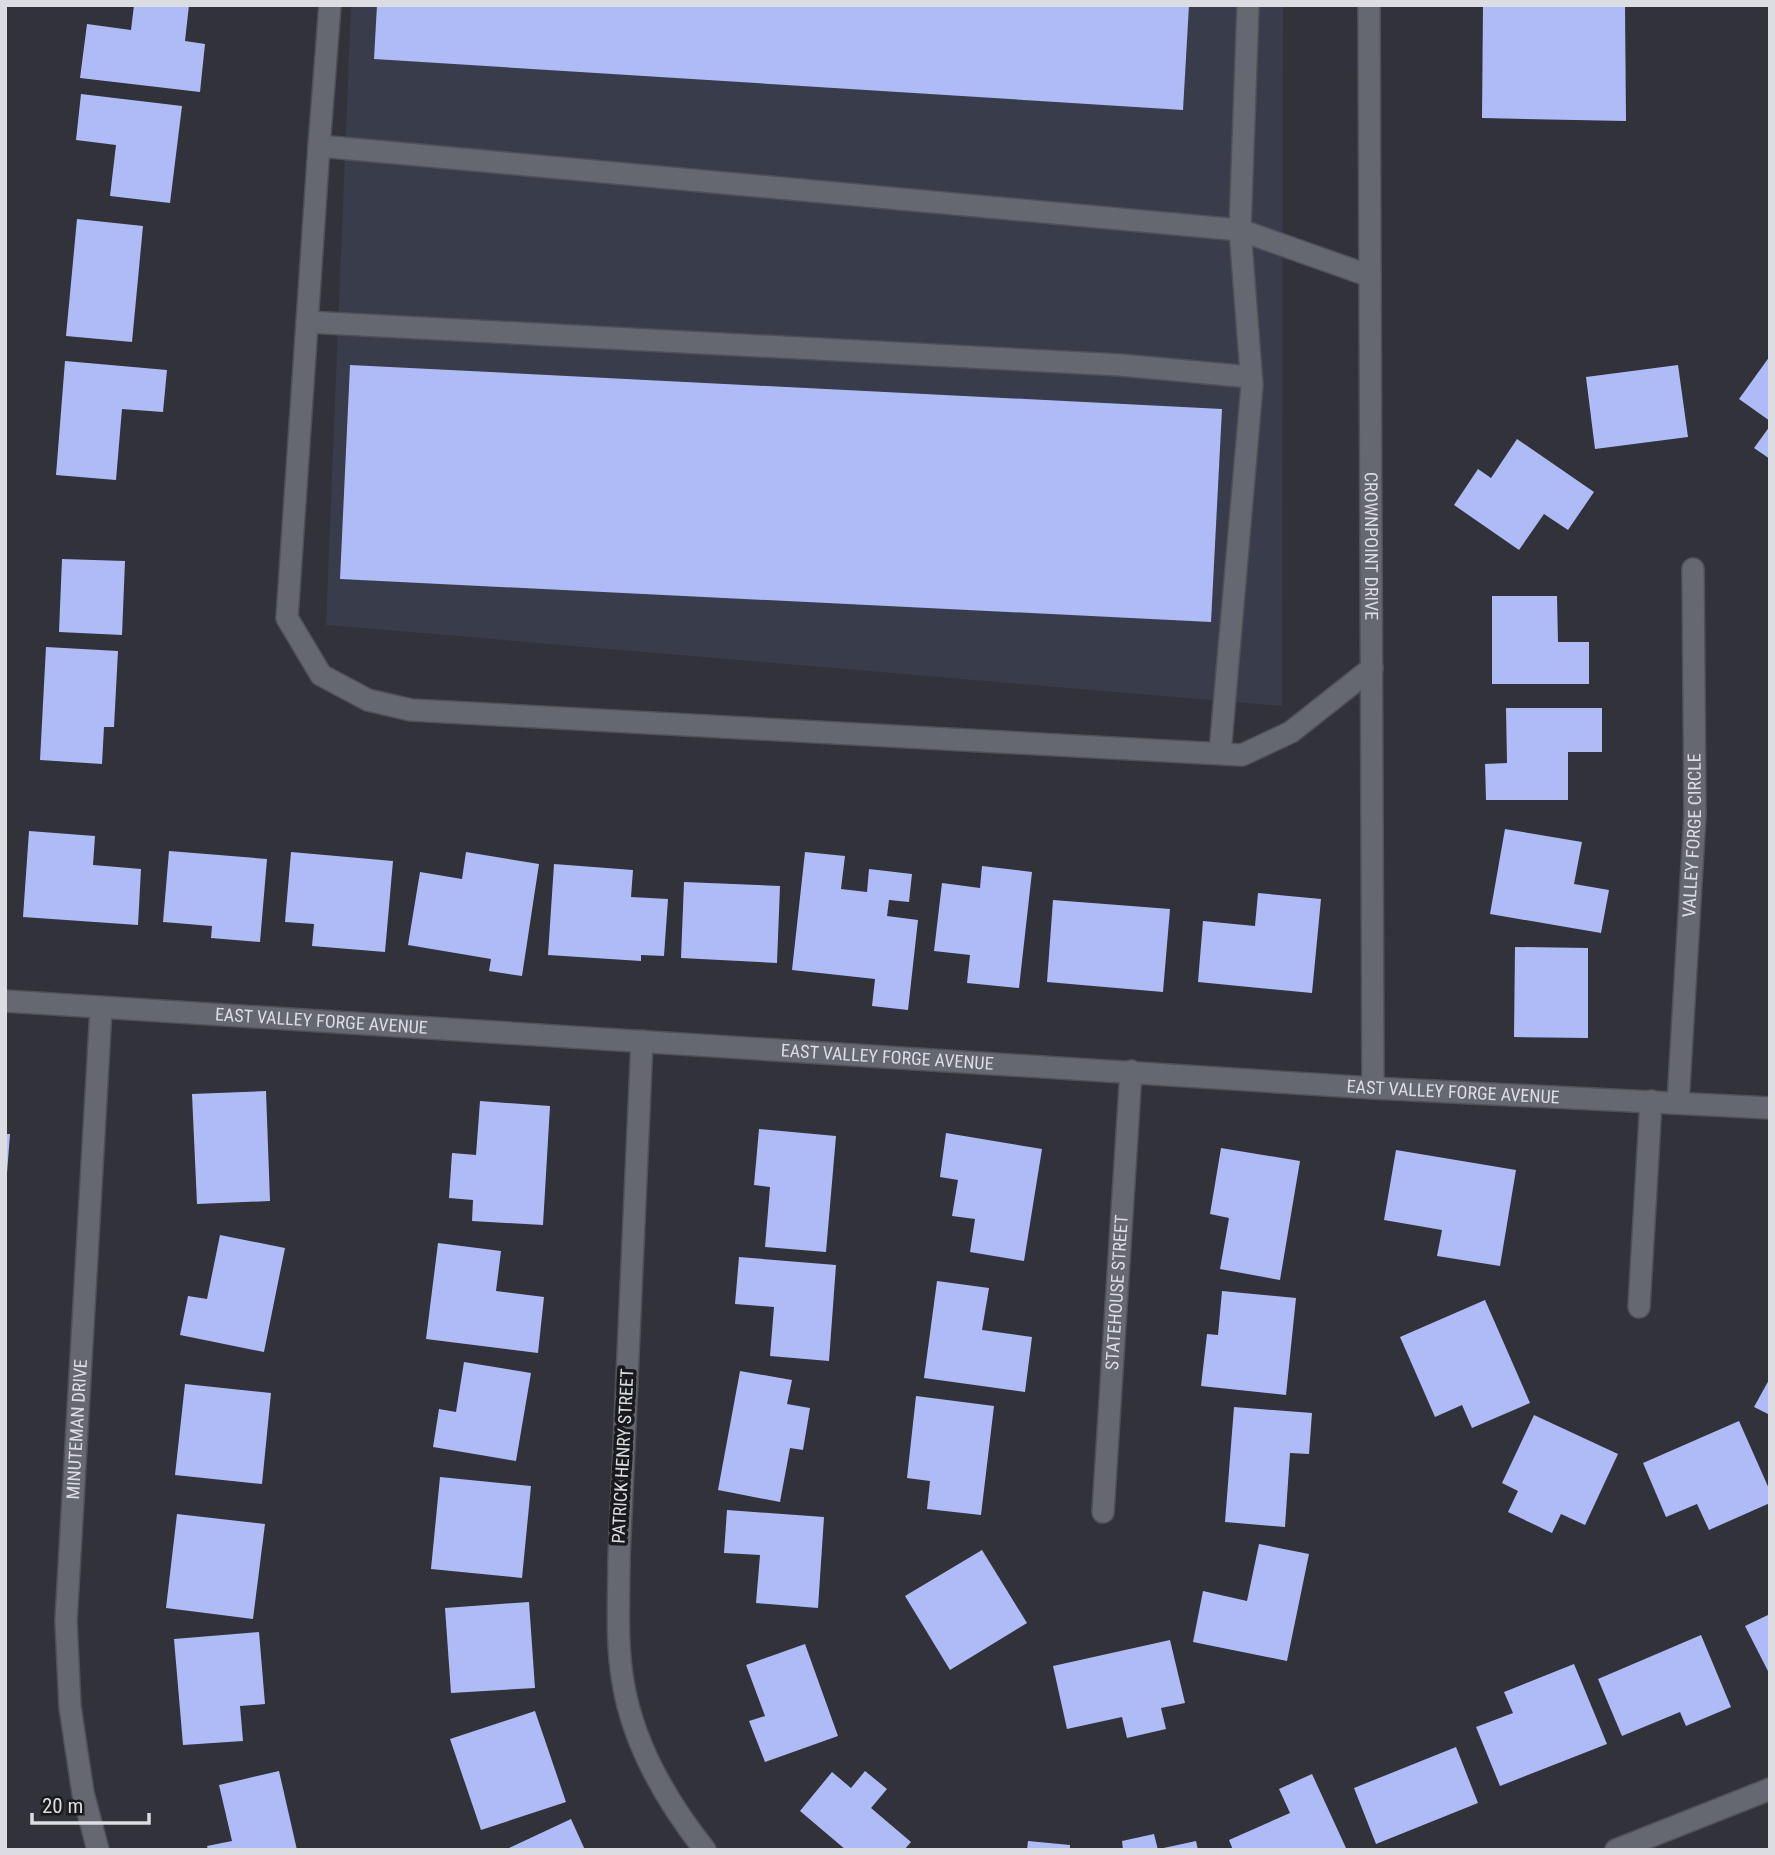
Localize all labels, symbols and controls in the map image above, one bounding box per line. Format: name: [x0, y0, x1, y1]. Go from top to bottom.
street label: CROWNPOINT DRIVE: [1361, 472, 1382, 620]
street label: VALLEY FORGE CIRCLE: [1678, 753, 1705, 918]
street label: EAST VALLEY FORGE AVENUE: [214, 1003, 428, 1038]
street label: EAST VALLEY FORGE AVENUE: [780, 1039, 994, 1074]
street label: EAST VALLEY FORGE AVENUE: [1346, 1075, 1560, 1107]
street label: STATEHOUSE STREET: [1101, 1214, 1132, 1371]
street label: MINUTEMAN DRIVE: [62, 1358, 91, 1500]
street label: PATRICK HENRY STREET: [607, 1368, 638, 1544]
scale bar: [32, 1782, 149, 1826]
text: 20 m: [42, 1794, 83, 1818]

